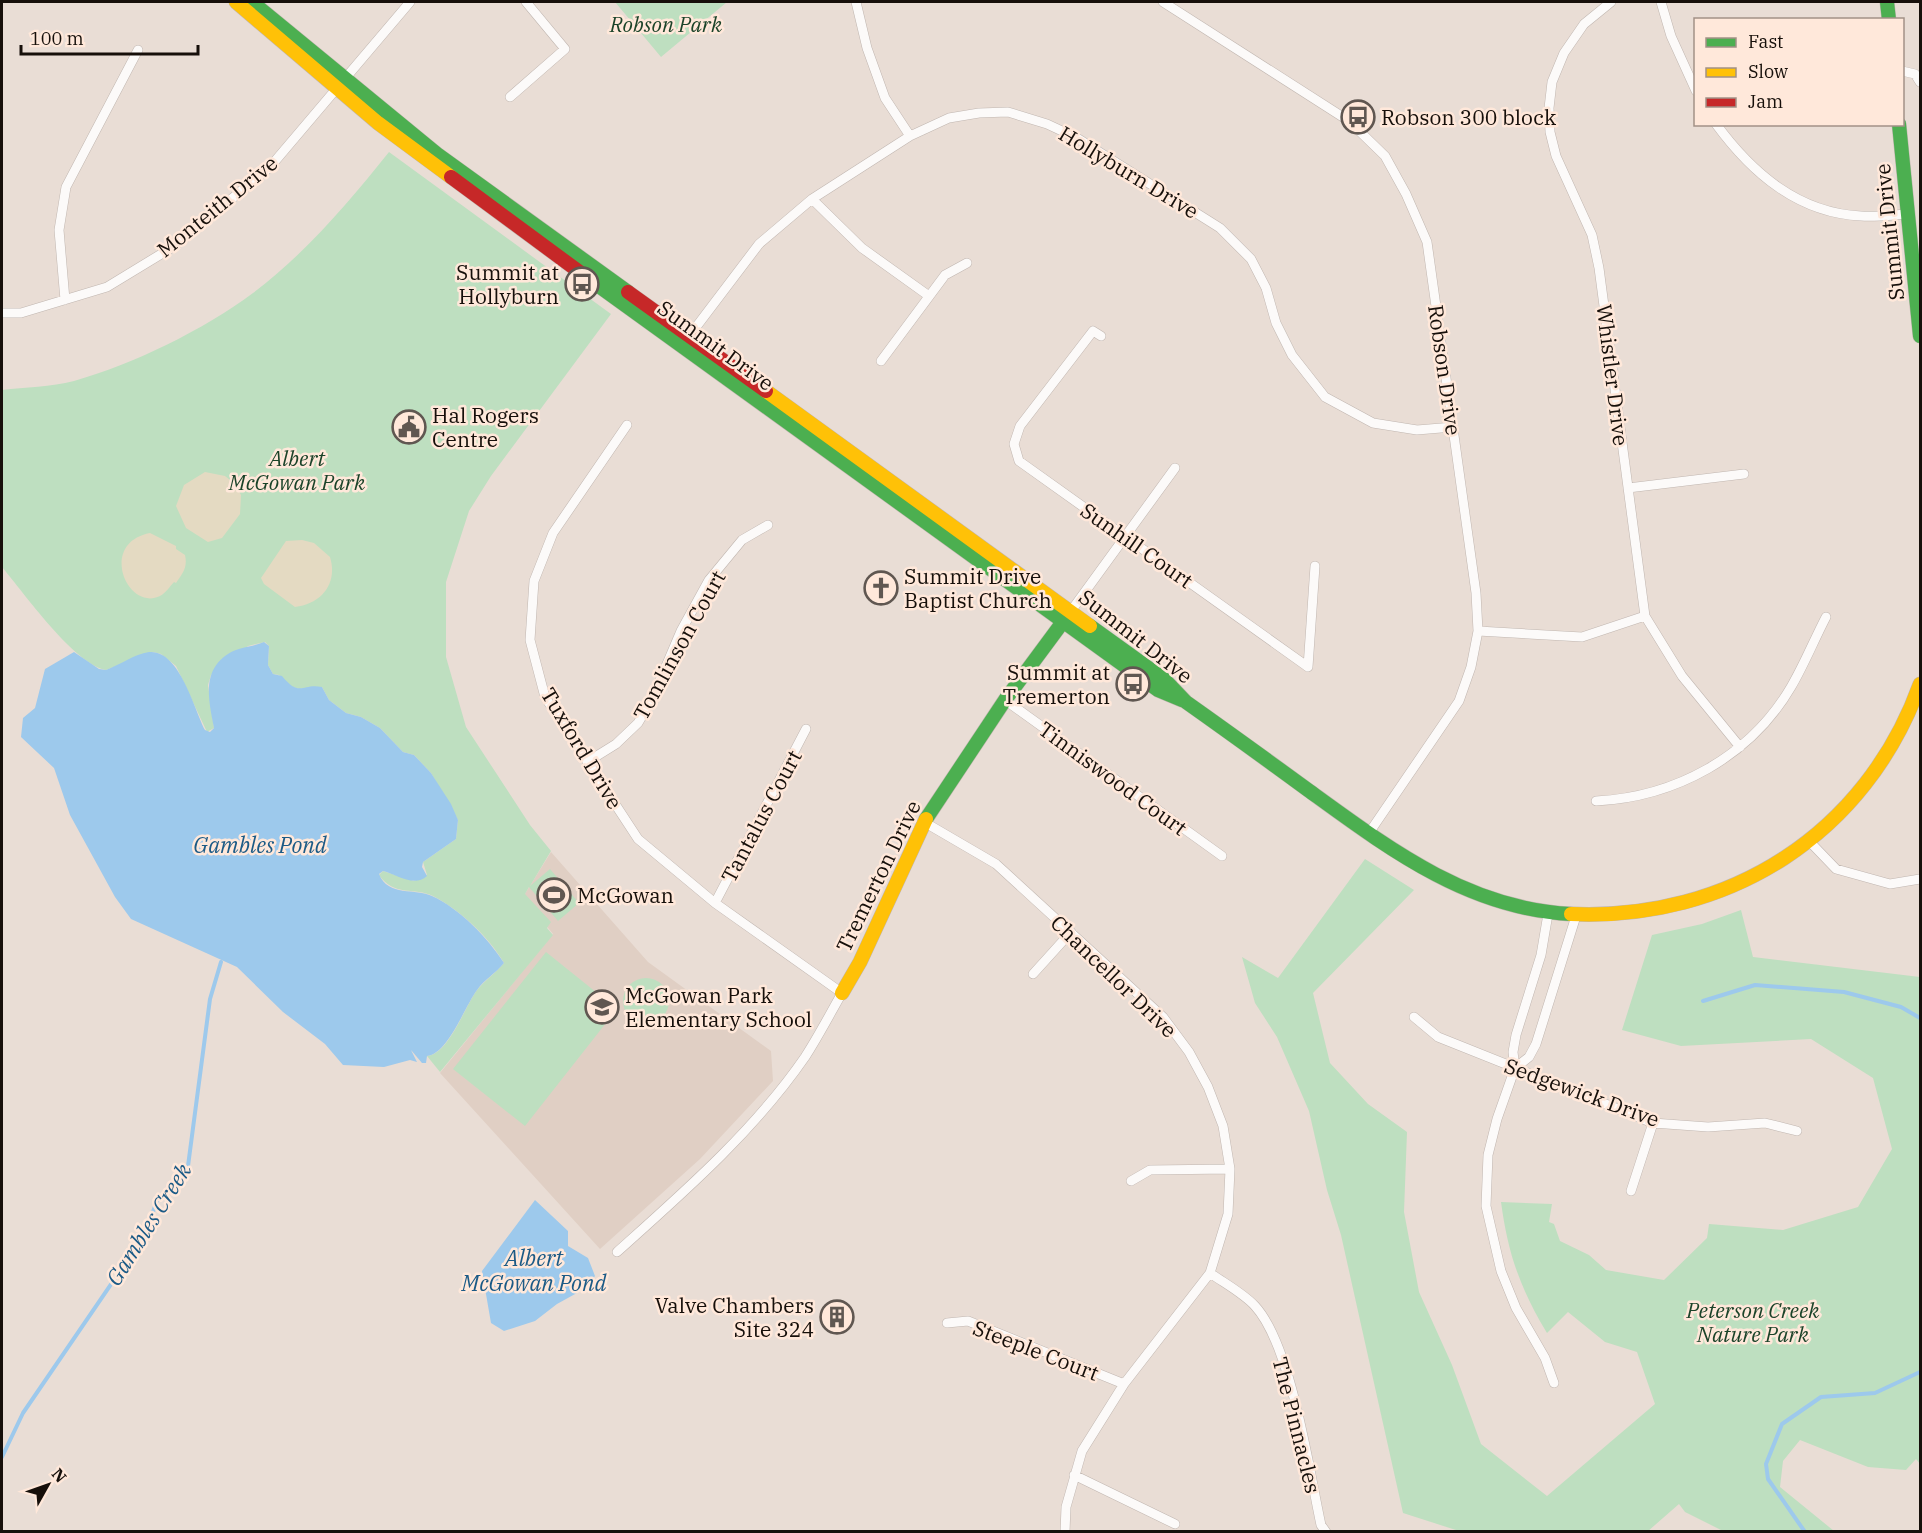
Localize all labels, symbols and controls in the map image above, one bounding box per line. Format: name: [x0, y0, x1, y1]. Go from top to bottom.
park label: Robson Park: [609, 10, 723, 38]
scale bar: [21, 18, 198, 56]
legend: [1694, 18, 1904, 126]
text: 100 m: [30, 27, 84, 50]
text: Fast: [1748, 30, 1783, 53]
text: Slow: [1748, 60, 1788, 83]
text: Jam: [1748, 90, 1783, 113]
bus stop icon: Robson 300 block: [1340, 99, 1376, 135]
place label: Robson 300 block: [1381, 103, 1557, 131]
street label: Hollyburn Drive: [1054, 119, 1204, 225]
street label: Monteith Drive: [151, 149, 283, 263]
street label: Summit Drive: [1868, 162, 1910, 302]
place label: Summit at Hollyburn: [456, 258, 559, 310]
bus stop icon: Summit at Hollyburn: [564, 266, 600, 302]
street label: Summit Drive: [652, 293, 780, 397]
street label: Robson Drive: [1422, 303, 1468, 437]
street label: Whistler Drive: [1590, 303, 1636, 447]
place label: Hal Rogers Centre: [432, 401, 539, 453]
public building icon: Hal Rogers Centre: [391, 409, 427, 445]
park label: Albert McGowan Park: [228, 444, 366, 496]
street label: Sunhill Court: [1075, 496, 1199, 594]
place label: Summit Drive Baptist Church: [904, 562, 1052, 614]
street label: Tomlinson Court: [626, 565, 732, 725]
church icon: Summit Drive Baptist Church: [863, 570, 899, 606]
street label: Summit Drive: [1073, 583, 1199, 689]
place label: Summit at Tremerton: [1003, 658, 1110, 710]
bus stop icon: Summit at Tremerton: [1115, 666, 1151, 702]
street label: Tuxford Drive: [535, 682, 629, 814]
street label: Tinniswood Court: [1033, 715, 1193, 841]
street label: Tantalus Court: [714, 745, 808, 887]
street label: Tremerton Drive: [829, 796, 927, 956]
water label: Gambles Pond: [193, 830, 328, 859]
sports icon: McGowan: [536, 877, 572, 913]
place label: McGowan: [577, 881, 674, 909]
street label: Chancellor Drive: [1045, 909, 1183, 1043]
place label: McGowan Park Elementary School: [625, 981, 812, 1033]
school or university icon: McGowan Park Elementary School: [584, 989, 620, 1025]
street label: Sedgewick Drive: [1501, 1051, 1663, 1133]
water label: Gambles Creek: [99, 1157, 197, 1291]
water label: Albert McGowan Pond: [461, 1243, 608, 1297]
place label: Valve Chambers Site 324: [655, 1291, 814, 1343]
park label: Peterson Creek Nature Park: [1686, 1296, 1820, 1348]
building icon: Valve Chambers Site 324: [819, 1299, 855, 1335]
street label: Steeple Court: [969, 1313, 1103, 1387]
street label: The Pinnacles: [1267, 1354, 1327, 1496]
north arrow: [18, 1455, 78, 1515]
text: N: [48, 1464, 71, 1487]

